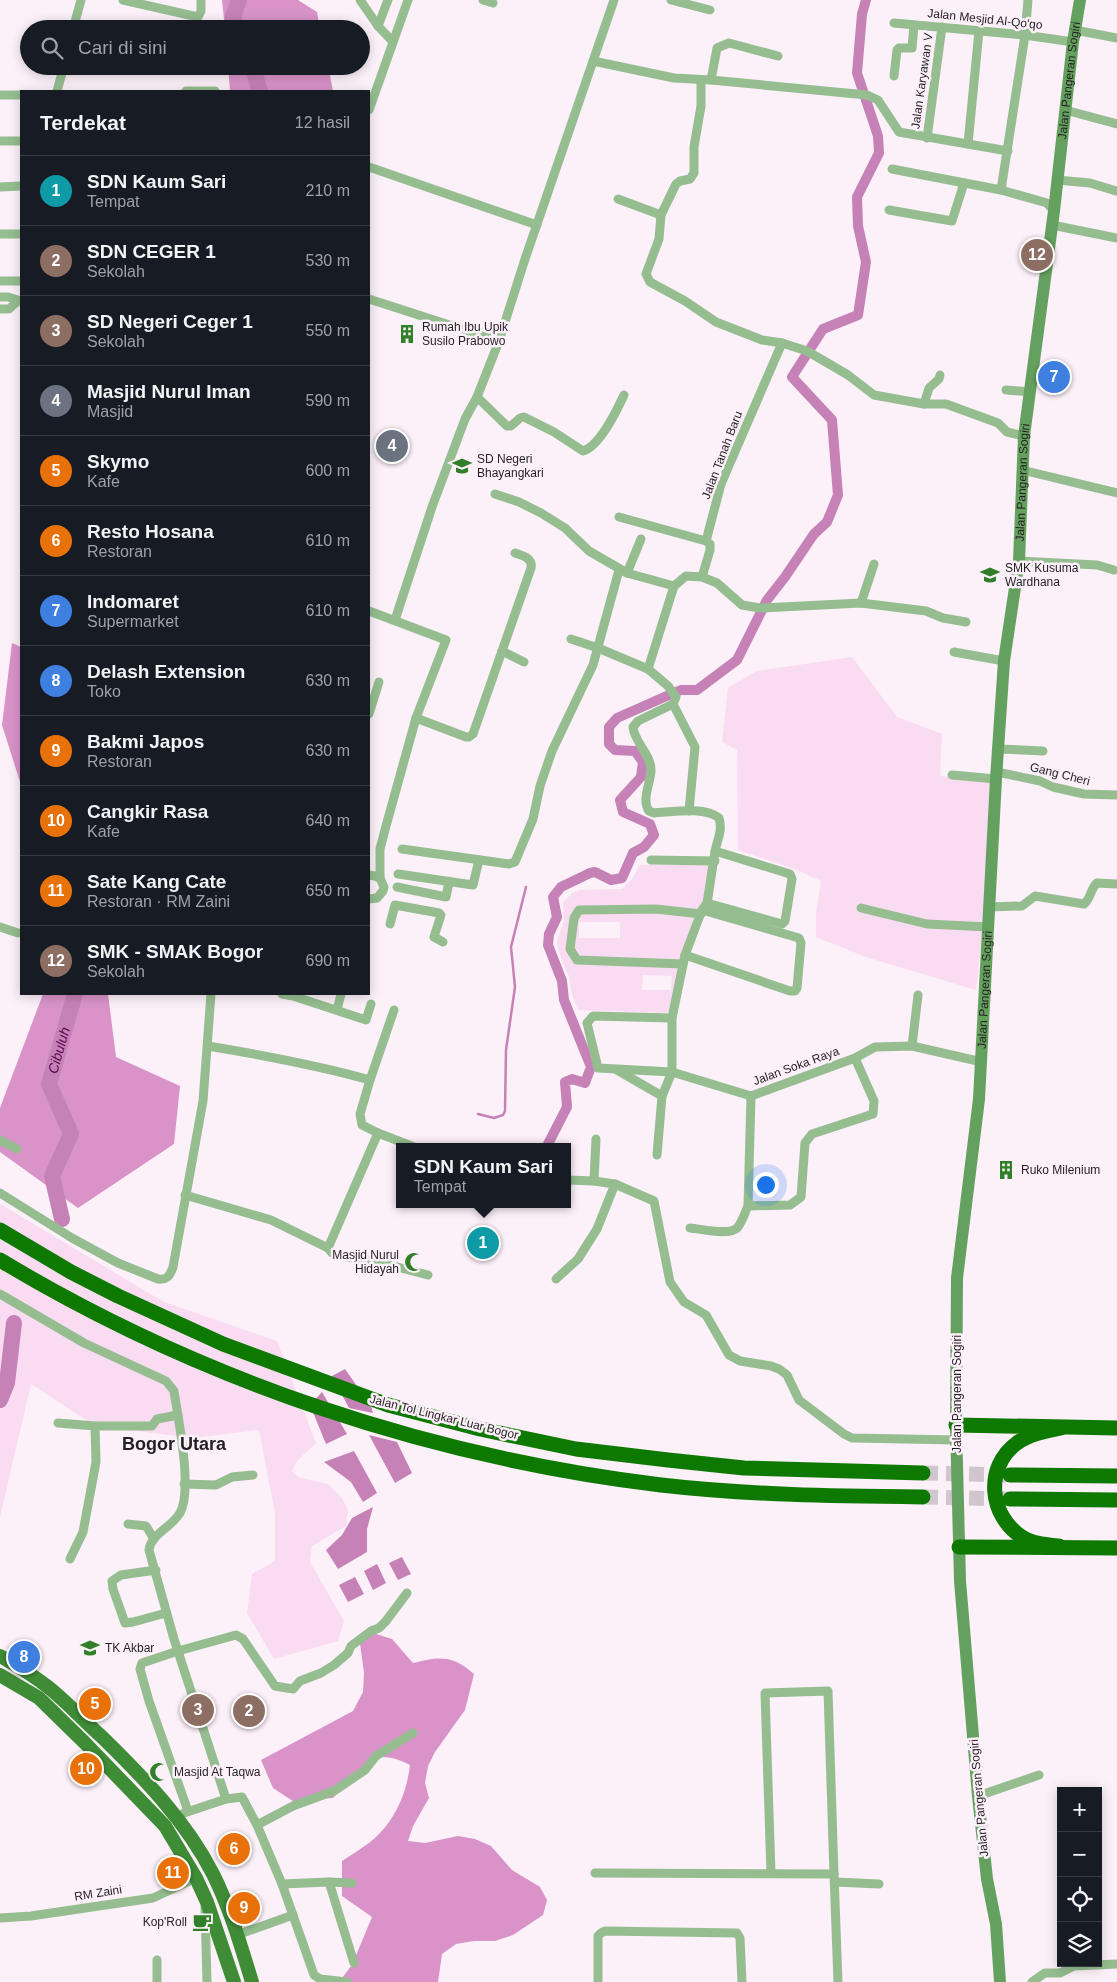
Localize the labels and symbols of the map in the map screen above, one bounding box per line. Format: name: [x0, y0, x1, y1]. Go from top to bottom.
street label: Jalan Mesjid Al-Qo'qo: [927, 6, 1044, 32]
street label: Jalan Pangeran Sogiri: [1055, 21, 1083, 140]
street label: Jalan Karyawan V: [908, 32, 936, 130]
pin: 12: [1021, 236, 1053, 274]
place label: Rumah Ibu Upik Susilo Prabowo: [422, 320, 509, 348]
building icon: Rumah Ibu Upik Susilo Prabowo: [396, 323, 418, 345]
pin: 7: [1038, 358, 1070, 396]
street label: Jalan Tanah Baru: [699, 409, 745, 501]
street label: Jalan Pangeran Sogiri: [1013, 423, 1033, 542]
pin: 4: [376, 427, 408, 465]
place label: SD Negeri Bhayangkari: [477, 452, 544, 480]
school or university icon: SD Negeri Bhayangkari: [451, 455, 473, 477]
place label: SMK Kusuma Wardhana: [1005, 561, 1079, 589]
school or university icon: SMK Kusuma Wardhana: [979, 564, 1001, 586]
street label: Gang Cheri: [1029, 760, 1091, 788]
street label: Jalan Pangeran Sogiri: [975, 930, 995, 1049]
water label: Cibuluh: [44, 1025, 73, 1075]
street label: Jalan Soka Raya: [751, 1044, 841, 1088]
building icon: Ruko Milenium: [995, 1159, 1017, 1181]
place label: Ruko Milenium: [1021, 1163, 1100, 1177]
your location: [753, 1172, 779, 1198]
pin: 1: [467, 1224, 499, 1262]
place label: Masjid Nurul Hidayah: [332, 1248, 399, 1276]
mosque icon: Masjid Nurul Hidayah: [403, 1251, 425, 1273]
street label: Jalan Pangeran Sogiri: [950, 1335, 964, 1453]
street label: Jalan Tol Lingkar Luar Bogor: [368, 1392, 520, 1442]
district label: Bogor Utara: [122, 1434, 227, 1454]
school or university icon: TK Akbar: [79, 1637, 101, 1659]
pin: 8: [8, 1638, 40, 1676]
place label: TK Akbar: [105, 1641, 154, 1655]
pin: 5: [79, 1685, 111, 1723]
pin: 3: [182, 1691, 214, 1729]
pin: 2: [233, 1692, 265, 1730]
street label: Jalan Pangeran Sogiri: [967, 1739, 991, 1857]
pin: 10: [70, 1750, 102, 1788]
mosque icon: Masjid At Taqwa: [148, 1761, 170, 1783]
place label: Masjid At Taqwa: [174, 1765, 261, 1779]
pin: 6: [218, 1830, 250, 1868]
pin: 11: [157, 1854, 189, 1892]
street label: RM Zaini: [73, 1882, 123, 1904]
pin: 9: [228, 1889, 260, 1927]
cafe icon: Kop'Roll: [191, 1911, 213, 1933]
place label: Kop'Roll: [143, 1915, 187, 1929]

